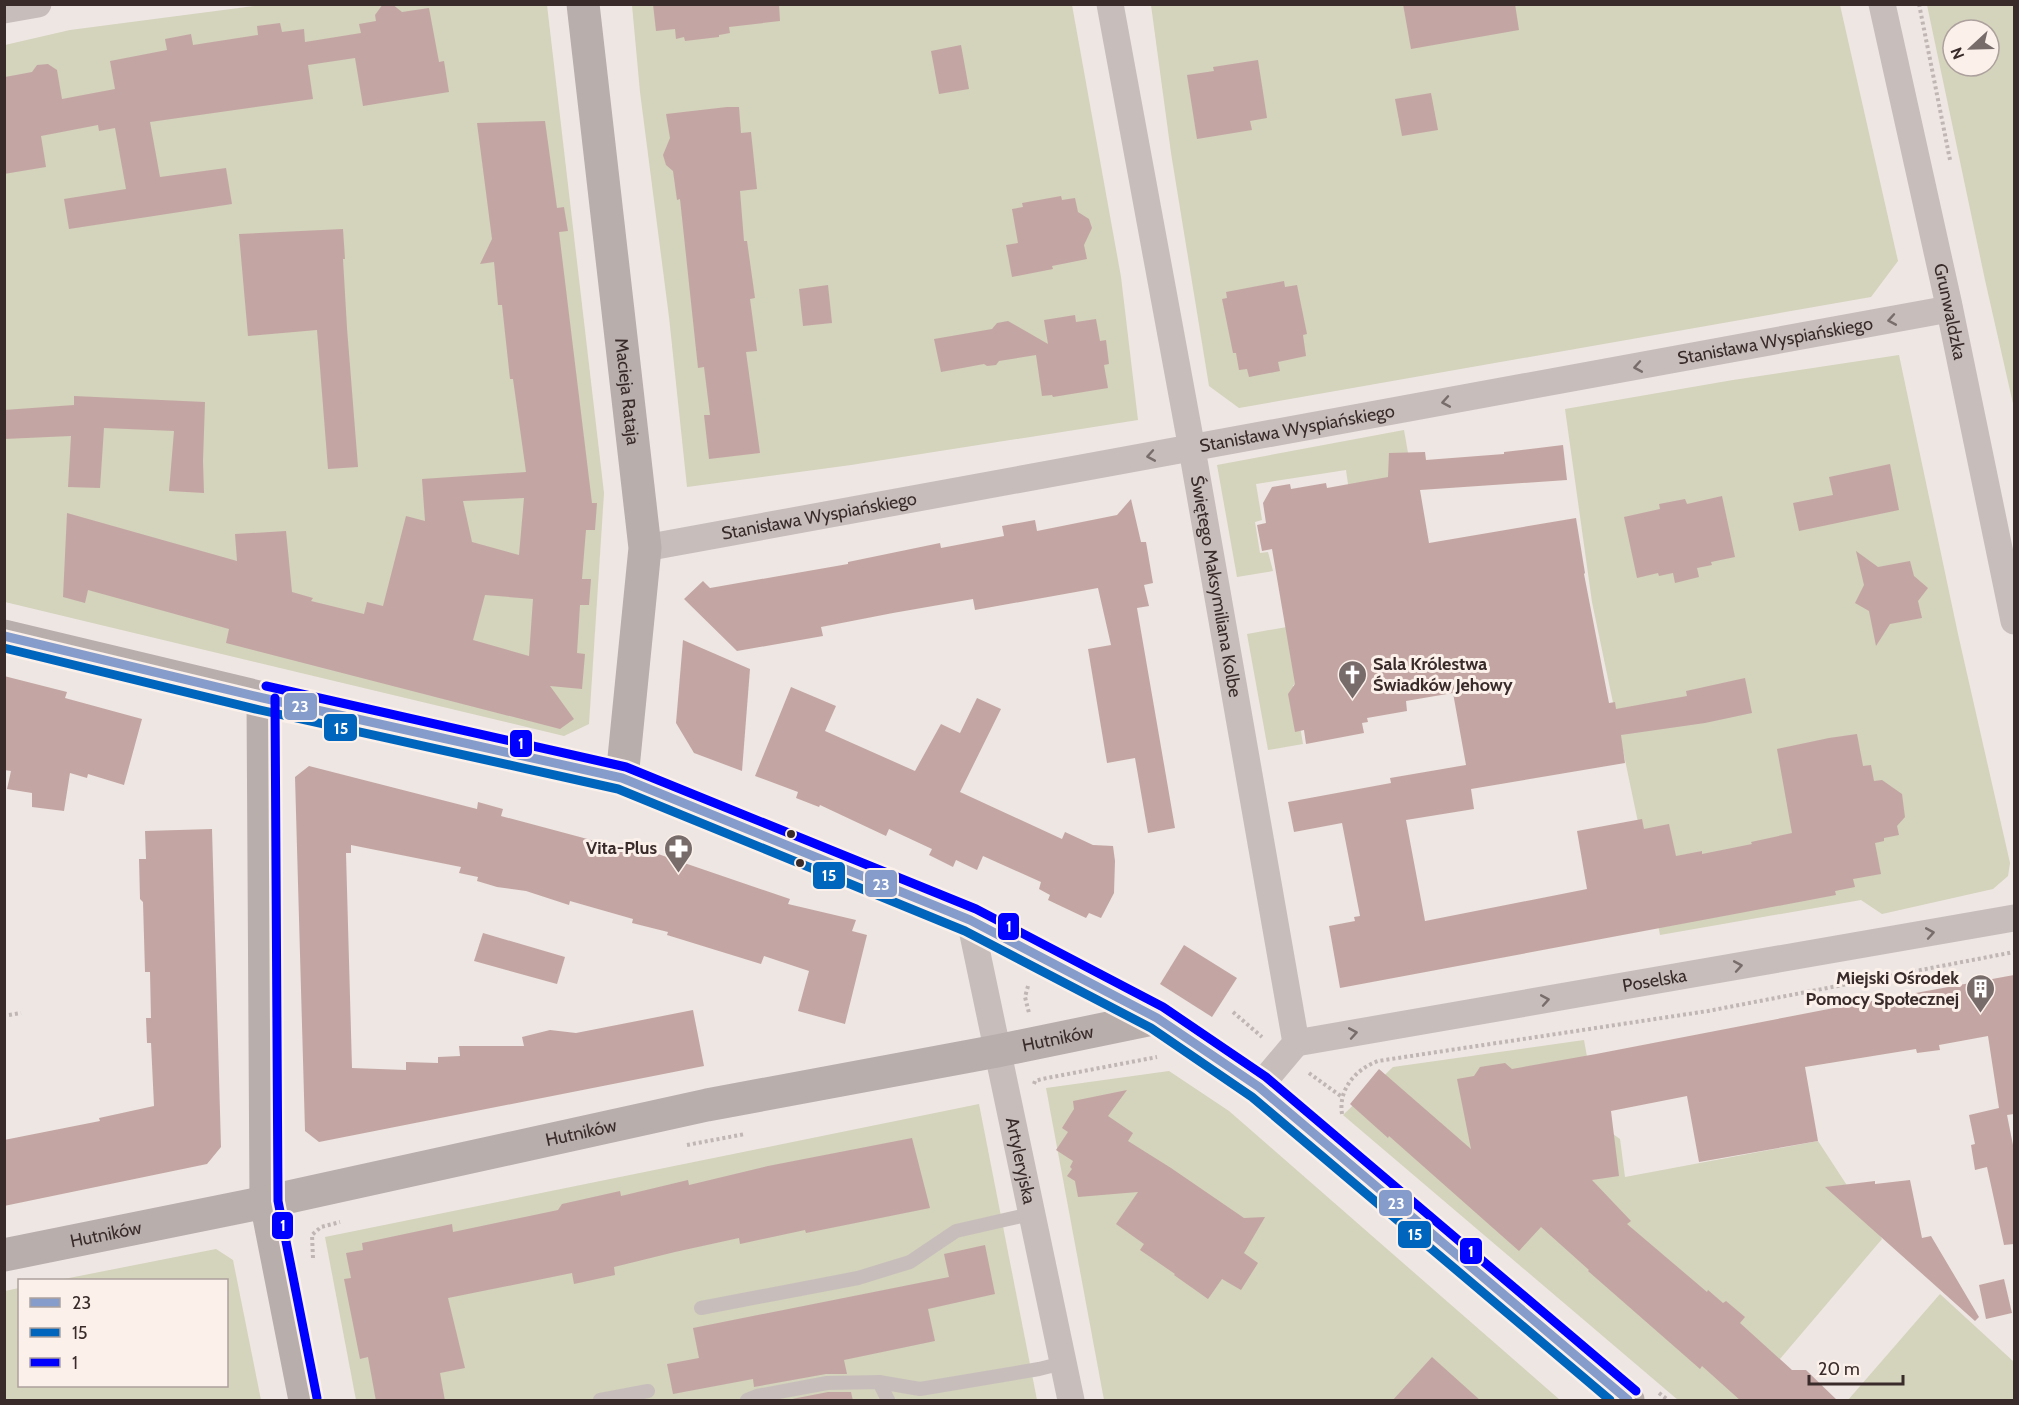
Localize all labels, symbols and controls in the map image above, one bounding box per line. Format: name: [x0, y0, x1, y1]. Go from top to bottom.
north arrow: [1941, 18, 2001, 78]
text: N: [1947, 45, 1968, 62]
street label: Grunwaldzka: [1929, 261, 1971, 362]
street label: Stanisława Wyspiańskiego: [1676, 312, 1875, 370]
one-way arrow: [1887, 313, 1897, 326]
street label: Macieja Rataja: [610, 337, 644, 446]
one-way arrow: [1633, 360, 1643, 373]
one-way arrow: [1442, 395, 1452, 408]
street label: Stanisława Wyspiańskiego: [1198, 400, 1397, 457]
one-way arrow: [1147, 450, 1156, 462]
street label: Świętego Maksymiliana Kolbe: [1186, 474, 1246, 699]
street label: Stanisława Wyspiańskiego: [720, 487, 919, 545]
place label: Sala Królestwa Świadków Jehowy: [1373, 653, 1513, 696]
church icon: Sala Królestwa Świadków Jehowy: [1336, 658, 1368, 700]
line badge: 23: [283, 692, 318, 721]
text: 23: [291, 697, 309, 716]
line badge: 15: [323, 713, 358, 742]
text: 15: [334, 719, 348, 738]
line badge: 1: [509, 729, 533, 758]
text: 1: [518, 734, 524, 753]
unlabelled marker: [785, 828, 797, 840]
pharmacy icon: Vita-Plus: [662, 832, 694, 874]
place label: Vita-Plus: [586, 837, 657, 859]
unlabelled marker: [794, 857, 806, 869]
line badge: 15: [812, 861, 846, 890]
text: 15: [822, 866, 836, 885]
line badge: 23: [864, 869, 898, 898]
text: 23: [872, 875, 890, 894]
line badge: 1: [997, 912, 1020, 941]
text: 1: [1006, 917, 1012, 936]
one-way arrow: [1924, 927, 1934, 940]
one-way arrow: [1732, 960, 1742, 973]
street label: Poselska: [1621, 964, 1689, 997]
place label: Miejski Ośrodek Pomocy Społecznej: [1805, 967, 1959, 1010]
building icon: Miejski Ośrodek Pomocy Społecznej: [1964, 972, 1996, 1014]
one-way arrow: [1541, 994, 1550, 1006]
street label: Hutników: [1020, 1020, 1096, 1057]
one-way arrow: [1348, 1027, 1358, 1040]
street label: Hutników: [543, 1114, 619, 1151]
street label: Artyleryjska: [1001, 1115, 1041, 1206]
line badge: 23: [1378, 1189, 1413, 1217]
text: 23: [1387, 1194, 1405, 1213]
line badge: 1: [271, 1211, 294, 1240]
street label: Hutników: [68, 1216, 144, 1252]
text: 1: [280, 1216, 286, 1235]
line badge: 15: [1397, 1220, 1432, 1249]
text: 15: [1408, 1225, 1422, 1244]
line badge: 1: [1459, 1237, 1483, 1265]
text: 1: [1468, 1242, 1474, 1261]
legend: [18, 1279, 228, 1387]
text: 23: [72, 1292, 91, 1314]
text: 15: [72, 1322, 88, 1344]
scale bar: [1809, 1348, 1904, 1386]
text: 1: [72, 1352, 78, 1374]
text: 20 m: [1818, 1358, 1860, 1380]

